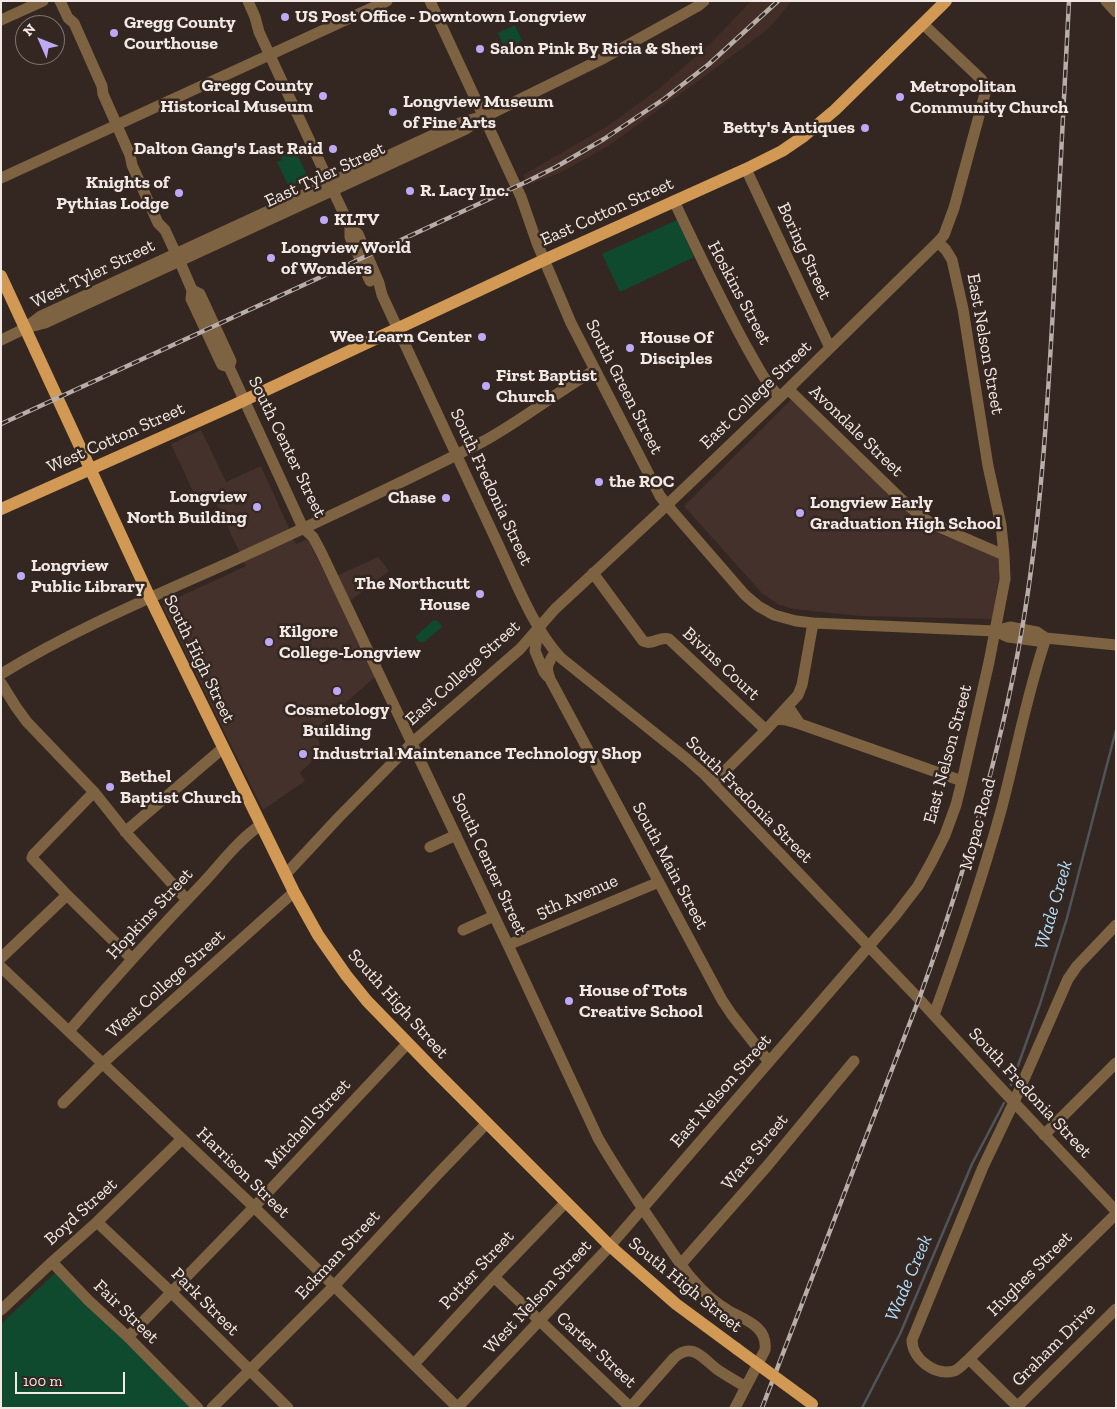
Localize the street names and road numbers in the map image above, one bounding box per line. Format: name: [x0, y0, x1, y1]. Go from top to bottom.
street label: East Tyler Street: [262, 138, 388, 212]
street label: East Cotton Street: [537, 173, 677, 251]
street label: Boring Street: [772, 199, 836, 303]
street label: West Tyler Street: [28, 235, 158, 313]
street label: Hoskins Street: [703, 237, 775, 349]
street label: East Nelson Street: [962, 272, 1008, 416]
street label: South Green Street: [581, 316, 667, 458]
street label: East College Street: [696, 336, 816, 454]
street label: South Center Street: [243, 373, 331, 521]
street label: Avondale Street: [804, 381, 908, 481]
street label: West Cotton Street: [44, 398, 188, 478]
street label: South Fredonia Street: [445, 405, 537, 569]
street label: South High Street: [159, 591, 239, 727]
street label: East College Street: [401, 616, 525, 730]
street label: Bivins Court: [678, 623, 764, 705]
street label: East Nelson Street: [919, 682, 977, 826]
street label: South Fredonia Street: [681, 732, 817, 868]
street label: Mopac Road: [955, 776, 1001, 872]
street label: South Center Street: [447, 789, 531, 939]
street label: South Main Street: [627, 799, 713, 933]
street label: Hopkins Street: [102, 864, 198, 964]
street label: 5th Avenue: [533, 870, 621, 924]
street label: West College Street: [102, 925, 230, 1043]
street label: South High Street: [343, 945, 453, 1063]
street label: South Fredonia Street: [964, 1023, 1096, 1163]
street label: East Nelson Street: [666, 1030, 776, 1152]
street label: Mitchell Street: [261, 1074, 355, 1174]
street label: Ware Street: [717, 1110, 793, 1194]
street label: Harrison Street: [192, 1123, 294, 1223]
street label: Boyd Street: [40, 1174, 122, 1250]
street label: Eckman Street: [291, 1206, 385, 1304]
street label: Potter Street: [435, 1226, 519, 1314]
street label: Hughes Street: [983, 1227, 1077, 1321]
street label: South High Street: [624, 1233, 746, 1337]
street label: West Nelson Street: [480, 1235, 596, 1359]
street label: Park Street: [167, 1264, 243, 1340]
street label: Fair Street: [89, 1276, 163, 1348]
street label: Graham Drive: [1008, 1299, 1100, 1391]
street label: Carter Street: [551, 1307, 641, 1393]

